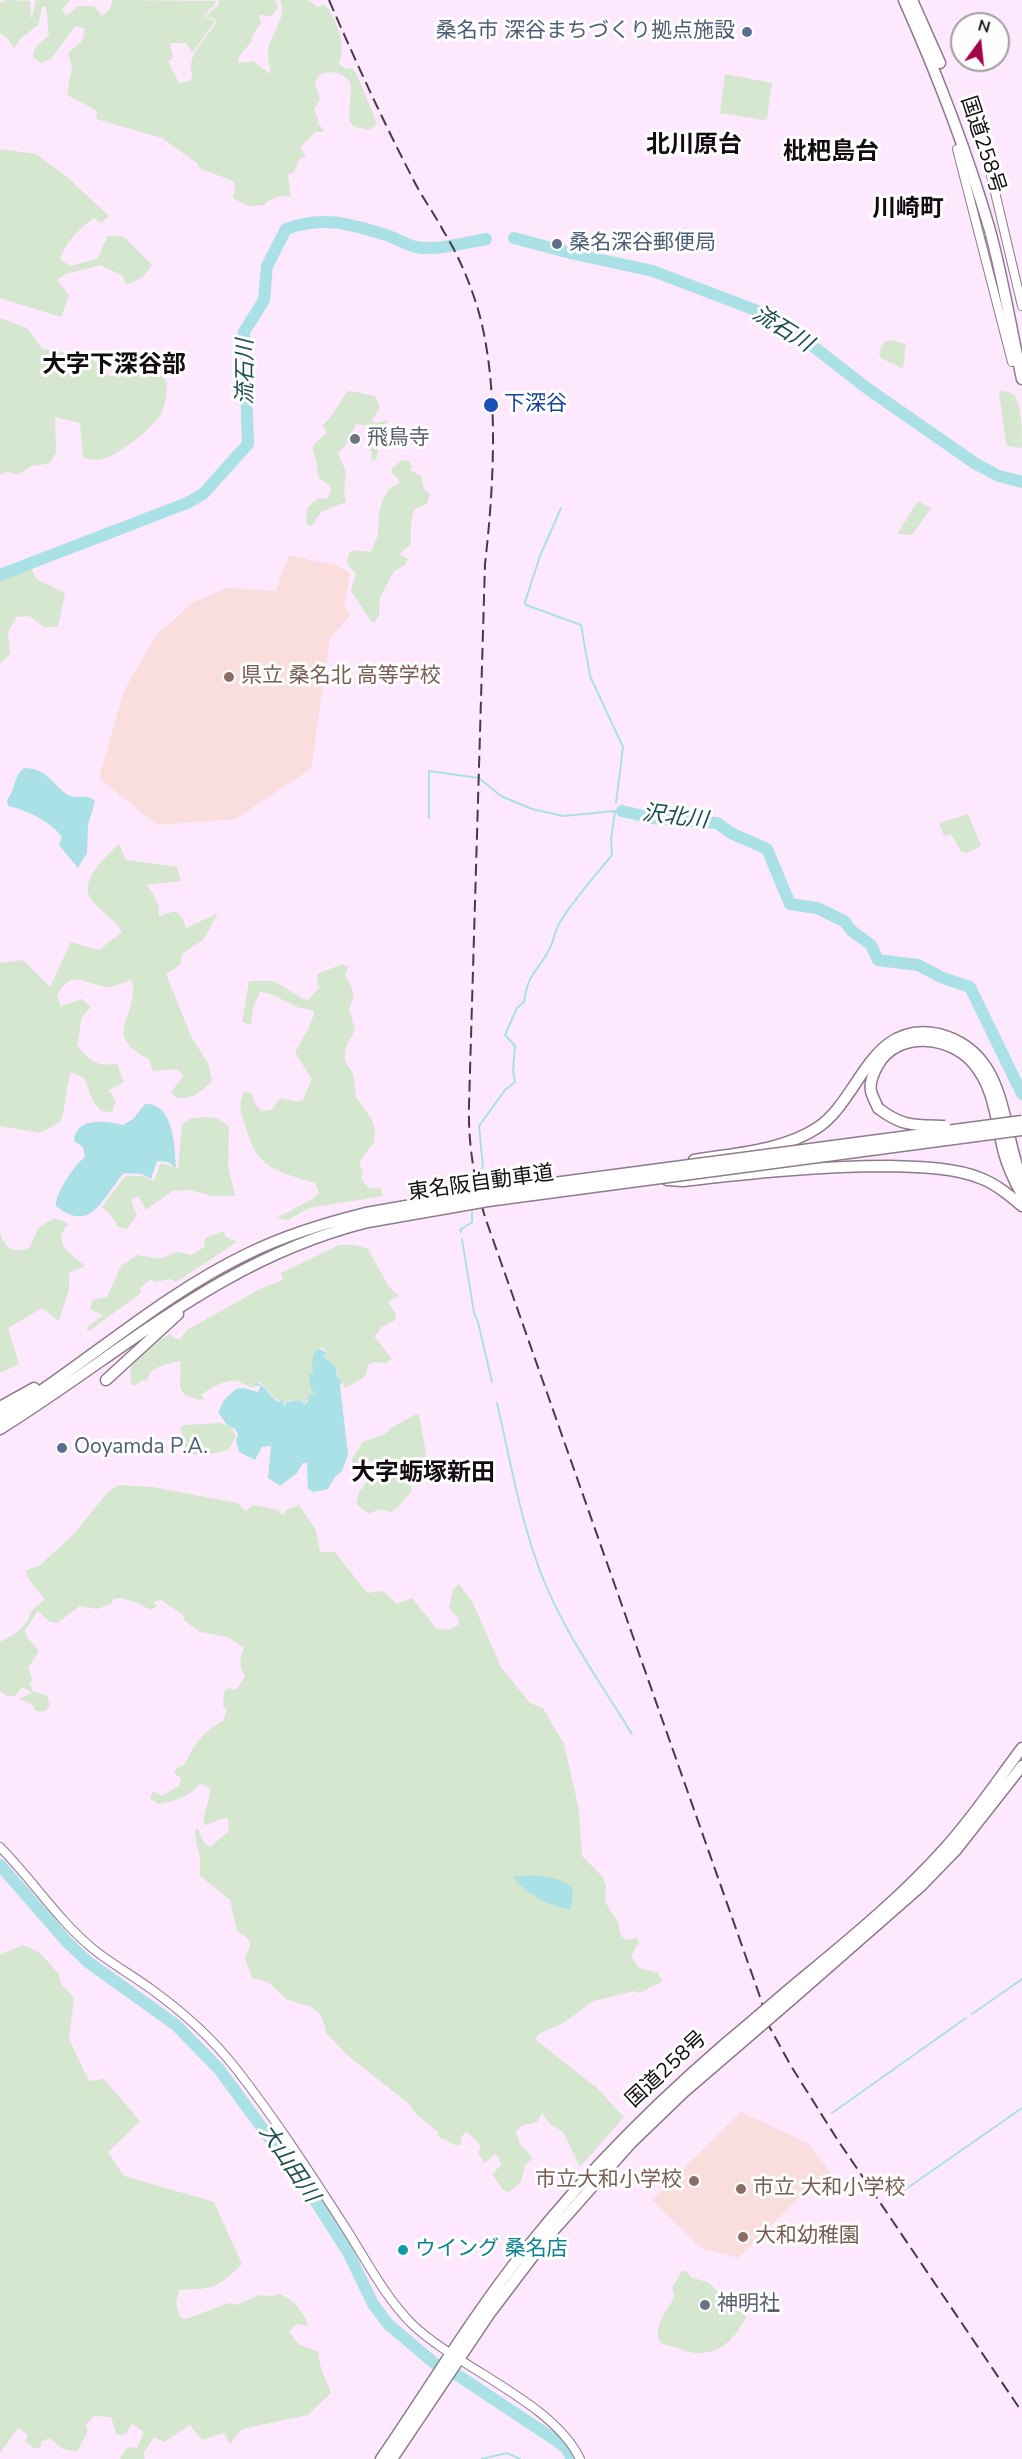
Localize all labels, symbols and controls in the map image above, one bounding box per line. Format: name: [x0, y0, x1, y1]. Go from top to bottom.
north arrow: [950, 12, 1010, 72]
text: N: [976, 14, 993, 39]
place label: 桑名市 深谷まちづくり拠点施設: [436, 19, 735, 45]
marker: 桑名市 深谷まちづくり拠点施設: [740, 25, 754, 39]
street label: 国道258号: [954, 93, 1010, 197]
district label: 北川原台: [646, 132, 742, 160]
district label: 枇杷島台: [783, 139, 879, 167]
district label: 川崎町: [872, 196, 944, 224]
place label: 桑名深谷郵便局: [569, 231, 716, 257]
marker: 桑名深谷郵便局: [550, 237, 564, 251]
water label: 流石川: [747, 301, 817, 359]
water label: 流石川: [234, 339, 260, 405]
district label: 大字下深谷部: [42, 352, 186, 380]
place label: 下深谷: [504, 392, 567, 418]
marker: 下深谷: [482, 396, 500, 414]
place label: 飛鳥寺: [367, 426, 430, 452]
marker: 飛鳥寺: [348, 432, 362, 446]
place label: 県立 桑名北 高等学校: [241, 664, 441, 690]
marker: 県立 桑名北 高等学校: [222, 670, 236, 684]
water label: 沢北川: [641, 801, 709, 835]
street label: 東名阪自動車道: [406, 1161, 556, 1207]
place label: Ooyamda P.A.: [74, 1435, 208, 1461]
marker: Ooyamda P.A.: [55, 1441, 69, 1455]
district label: 大字蛎塚新田: [351, 1460, 495, 1488]
street label: 国道258号: [622, 2026, 712, 2114]
water label: 大山田川: [252, 2120, 324, 2208]
place label: 市立大和小学校: [535, 2168, 682, 2194]
marker: 市立大和小学校: [687, 2174, 701, 2188]
place label: 市立 大和小学校: [753, 2176, 905, 2202]
marker: 市立 大和小学校: [734, 2182, 748, 2196]
place label: 大和幼稚園: [755, 2224, 860, 2250]
marker: 大和幼稚園: [736, 2230, 750, 2244]
place label: ウイング 桑名店: [415, 2237, 567, 2263]
marker: ウイング 桑名店: [396, 2243, 410, 2257]
place label: 神明社: [717, 2292, 780, 2318]
marker: 神明社: [698, 2298, 712, 2312]

